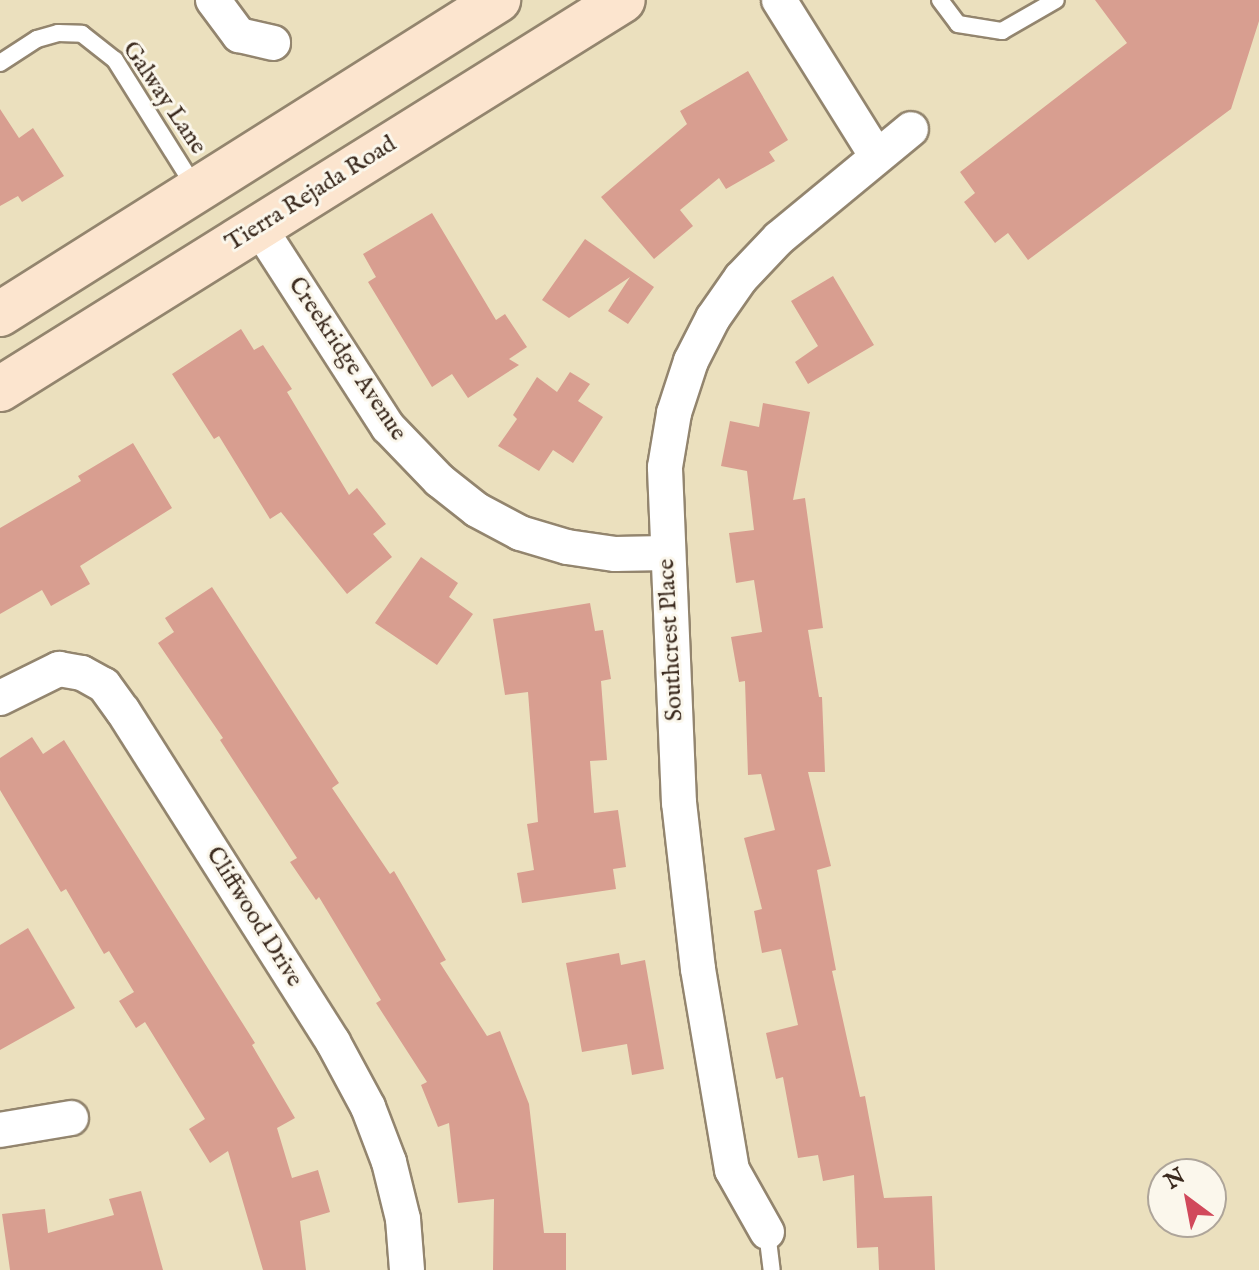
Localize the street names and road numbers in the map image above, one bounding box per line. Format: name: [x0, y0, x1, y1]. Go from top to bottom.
street label: Galway Lane: [116, 36, 212, 160]
street label: Tierra Rejada Road: [220, 130, 402, 258]
street label: Creekridge Avenue: [282, 272, 412, 446]
street label: Southcrest Place: [652, 558, 690, 722]
street label: Cliffwood Drive: [199, 842, 309, 992]

